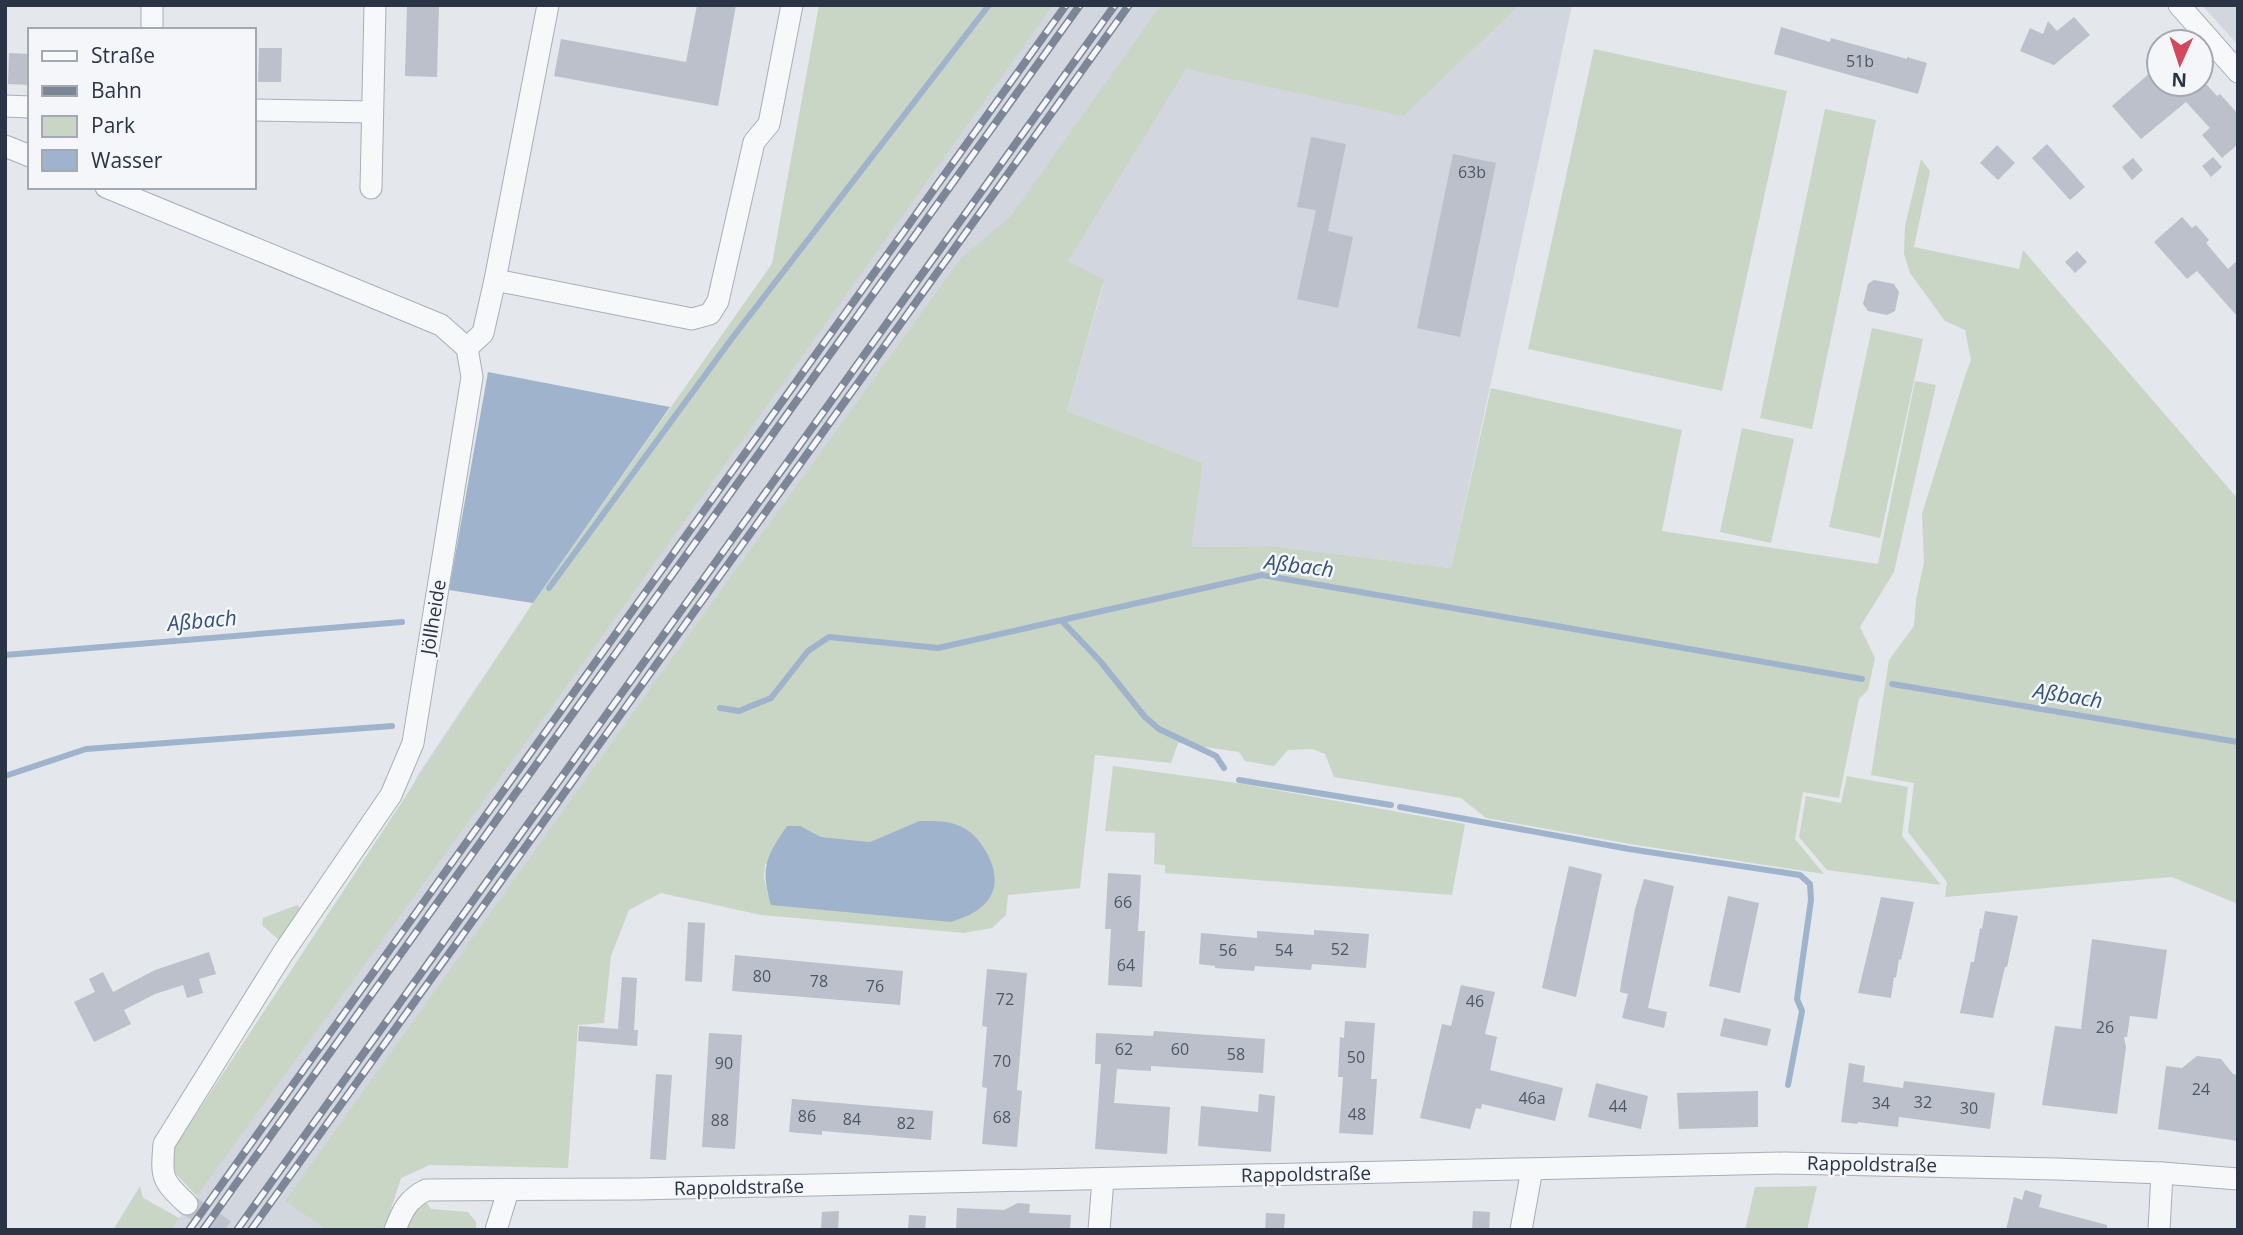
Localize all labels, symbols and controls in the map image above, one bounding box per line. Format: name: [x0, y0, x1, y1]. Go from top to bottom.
legend: [28, 28, 256, 189]
north arrow: [2145, 28, 2215, 98]
text: Straße: [91, 41, 155, 69]
house number: 51b: [1846, 50, 1874, 72]
text: N: [2171, 67, 2188, 93]
text: Bahn: [91, 76, 142, 104]
text: Park: [91, 111, 135, 139]
text: Wasser: [91, 146, 163, 174]
house number: 63b: [1458, 161, 1486, 183]
water label: Aßbach: [1261, 547, 1335, 583]
street label: Jöllheide: [414, 578, 452, 658]
water label: Aßbach: [164, 603, 238, 637]
water label: Aßbach: [2030, 675, 2105, 714]
house number: 66: [1114, 891, 1132, 913]
house number: 52: [1331, 938, 1349, 960]
house number: 56: [1219, 939, 1237, 961]
house number: 54: [1275, 939, 1293, 961]
house number: 64: [1117, 954, 1135, 976]
house number: 80: [753, 965, 771, 987]
house number: 78: [810, 970, 828, 992]
house number: 76: [866, 975, 884, 997]
house number: 72: [996, 988, 1014, 1010]
house number: 46: [1466, 990, 1484, 1012]
house number: 26: [2096, 1016, 2114, 1038]
house number: 62: [1115, 1038, 1133, 1060]
house number: 60: [1171, 1038, 1189, 1060]
house number: 58: [1227, 1043, 1245, 1065]
house number: 50: [1347, 1046, 1365, 1068]
house number: 70: [993, 1050, 1011, 1072]
house number: 90: [715, 1052, 733, 1074]
house number: 24: [2192, 1078, 2210, 1100]
house number: 46a: [1518, 1087, 1546, 1109]
house number: 32: [1914, 1091, 1932, 1113]
house number: 34: [1872, 1092, 1890, 1114]
house number: 44: [1609, 1095, 1627, 1117]
house number: 30: [1960, 1097, 1978, 1119]
house number: 48: [1348, 1103, 1366, 1125]
house number: 86: [798, 1105, 816, 1127]
house number: 68: [993, 1106, 1011, 1128]
house number: 84: [843, 1108, 861, 1130]
house number: 88: [711, 1109, 729, 1131]
house number: 82: [897, 1112, 915, 1134]
street label: Rappoldstraße: [1807, 1150, 1937, 1178]
street label: Rappoldstraße: [1241, 1160, 1371, 1188]
street label: Rappoldstraße: [674, 1173, 804, 1201]

